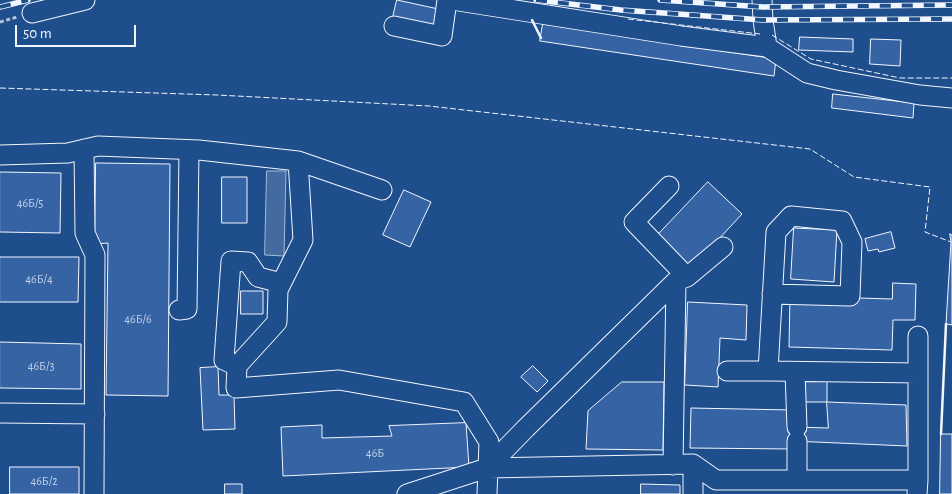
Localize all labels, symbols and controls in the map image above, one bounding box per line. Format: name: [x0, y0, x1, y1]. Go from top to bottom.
scale bar: [18, 15, 139, 47]
text: 50 m: [23, 26, 52, 41]
house number: 46Б/5: [17, 196, 43, 210]
house number: 46Б/4: [25, 272, 53, 286]
house number: 46Б/6: [124, 312, 152, 326]
house number: 46Б/3: [28, 359, 54, 373]
house number: 46Б: [366, 446, 384, 460]
house number: 46Б/2: [30, 474, 58, 488]

